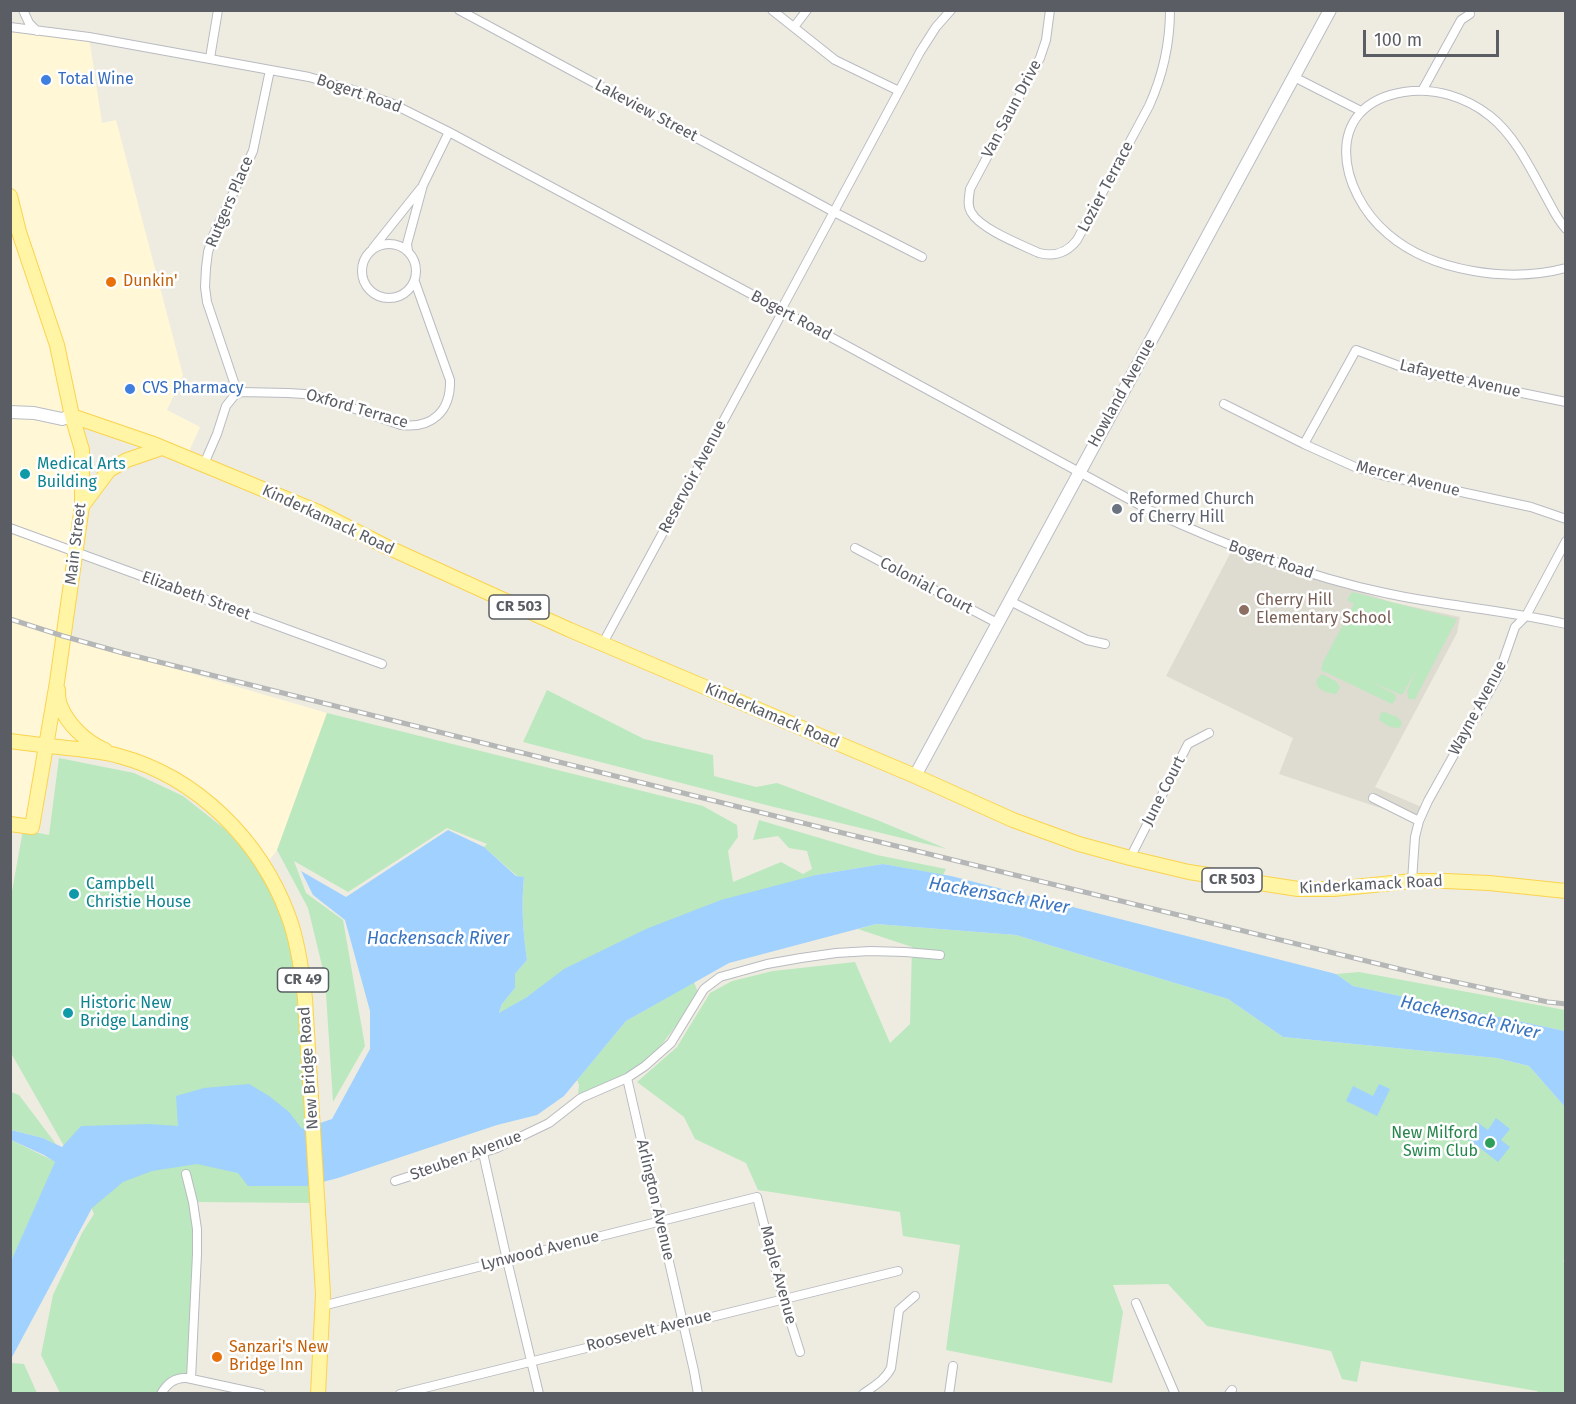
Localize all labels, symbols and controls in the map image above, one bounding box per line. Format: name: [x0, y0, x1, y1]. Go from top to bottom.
scale bar: [1366, 18, 1502, 56]
text: 100 m: [1374, 29, 1422, 51]
street label: Van Saun Drive: [978, 57, 1046, 161]
place label: Total Wine: [58, 70, 134, 90]
street label: Bogert Road: [314, 70, 404, 118]
marker: Total Wine: [39, 73, 53, 87]
street label: Lakeview Street: [591, 76, 701, 146]
street label: Lozier Terrace: [1074, 138, 1138, 236]
street label: Rutgers Place: [202, 153, 258, 251]
place label: Dunkin': [123, 272, 177, 292]
marker: Dunkin': [104, 275, 118, 289]
street label: Bogert Road: [747, 287, 835, 345]
street label: Howland Avenue: [1084, 335, 1160, 451]
street label: Lafayette Avenue: [1397, 356, 1523, 402]
place label: CVS Pharmacy: [142, 379, 244, 399]
marker: CVS Pharmacy: [123, 382, 137, 396]
street label: Oxford Terrace: [304, 385, 410, 433]
street label: Reservoir Avenue: [655, 417, 731, 537]
place label: Medical Arts Building: [37, 455, 126, 493]
street label: Mercer Avenue: [1354, 457, 1462, 501]
marker: Medical Arts Building: [18, 467, 32, 481]
street label: Kinderkamack Road: [259, 481, 397, 559]
place label: Reformed Church of Cherry Hill: [1129, 490, 1254, 528]
street label: Main Street: [61, 502, 91, 586]
marker: Reformed Church of Cherry Hill: [1110, 502, 1124, 516]
street label: Bogert Road: [1226, 536, 1316, 584]
street label: Colonial Court: [876, 553, 976, 619]
street label: Elizabeth Street: [139, 567, 253, 625]
place label: Cherry Hill Elementary School: [1256, 591, 1391, 629]
road number: CR 503: [489, 595, 549, 619]
marker: Cherry Hill Elementary School: [1237, 603, 1251, 617]
street label: Wayne Avenue: [1445, 657, 1511, 759]
street label: Kinderkamack Road: [702, 679, 842, 753]
street label: June Court: [1138, 753, 1190, 829]
road number: CR 503: [1202, 868, 1262, 892]
street label: Kinderkamack Road: [1299, 872, 1443, 898]
water label: Hackensack River: [927, 873, 1071, 919]
place label: Campbell Christie House: [86, 875, 191, 913]
marker: Campbell Christie House: [67, 887, 81, 901]
water label: Hackensack River: [367, 928, 509, 950]
road number: CR 49: [278, 968, 328, 992]
water label: Hackensack River: [1398, 991, 1542, 1045]
place label: Historic New Bridge Landing: [80, 994, 189, 1032]
marker: Historic New Bridge Landing: [61, 1006, 75, 1020]
street label: New Bridge Road: [295, 1006, 323, 1130]
place label: New Milford Swim Club: [1391, 1124, 1478, 1162]
street label: Steuben Avenue: [408, 1127, 524, 1185]
marker: New Milford Swim Club: [1483, 1136, 1497, 1150]
street label: Arlington Avenue: [632, 1138, 678, 1262]
street label: Maple Avenue: [756, 1224, 800, 1326]
street label: Lynwood Avenue: [479, 1227, 601, 1275]
street label: Roosevelt Avenue: [584, 1306, 714, 1356]
place label: Sanzari's New Bridge Inn: [229, 1338, 328, 1376]
marker: Sanzari's New Bridge Inn: [210, 1350, 224, 1364]

